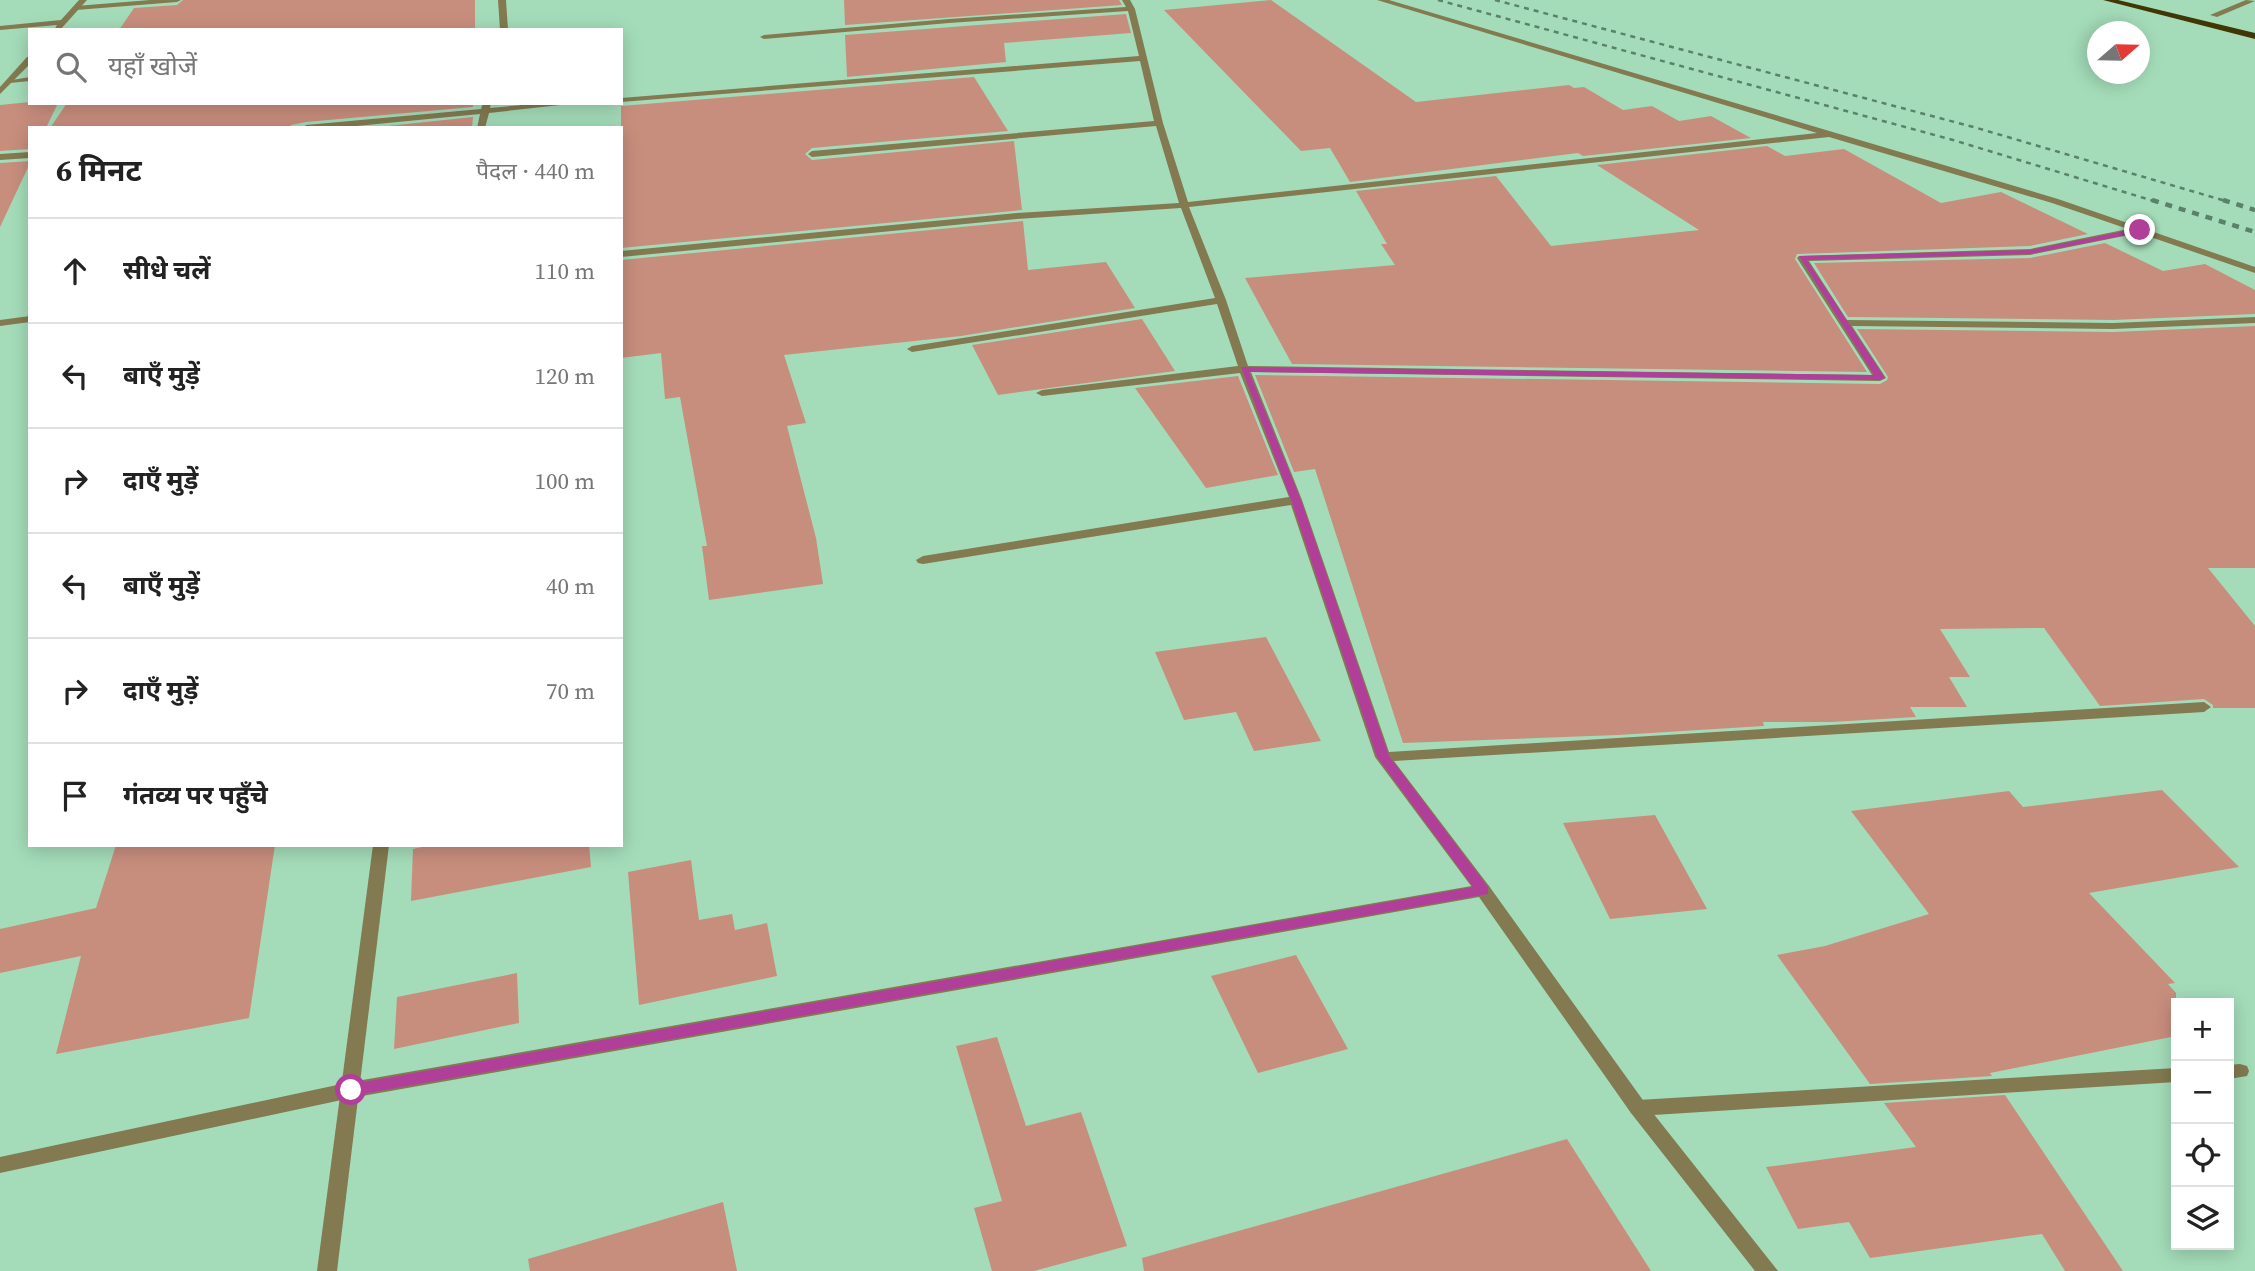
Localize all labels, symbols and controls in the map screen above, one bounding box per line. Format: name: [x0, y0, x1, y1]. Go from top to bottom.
north arrow: [2087, 21, 2150, 84]
search box: [28, 28, 623, 105]
icon: search: [52, 48, 90, 86]
text: यहाँ खोजें: [108, 48, 197, 84]
text: 6 मिनट: [56, 150, 142, 191]
text: पैदल · 440 m: [476, 155, 595, 187]
route end: [2124, 214, 2155, 245]
icon: ahead: [56, 252, 94, 290]
text: सीधे चलें: [123, 252, 211, 288]
text: 110 m: [534, 255, 595, 287]
icon: left: [56, 357, 94, 395]
text: बाएँ मुड़ें: [123, 357, 200, 393]
text: 120 m: [534, 360, 595, 392]
icon: right: [56, 462, 94, 500]
text: दाएँ मुड़ें: [123, 462, 198, 498]
text: 100 m: [534, 465, 595, 497]
icon: left: [56, 567, 94, 605]
text: बाएँ मुड़ें: [123, 567, 200, 603]
text: 40 m: [546, 570, 595, 602]
icon: right: [56, 672, 94, 710]
text: दाएँ मुड़ें: [123, 672, 198, 708]
text: 70 m: [546, 675, 595, 707]
icon: arrive: [56, 777, 94, 815]
text: गंतव्य पर पहुँचे: [123, 777, 268, 813]
map controls: [2171, 998, 2234, 1250]
button: +: [2171, 998, 2234, 1061]
button: −: [2171, 1061, 2234, 1124]
route start: [335, 1074, 366, 1105]
button: locate: [2171, 1124, 2234, 1187]
button: layers: [2171, 1187, 2234, 1250]

